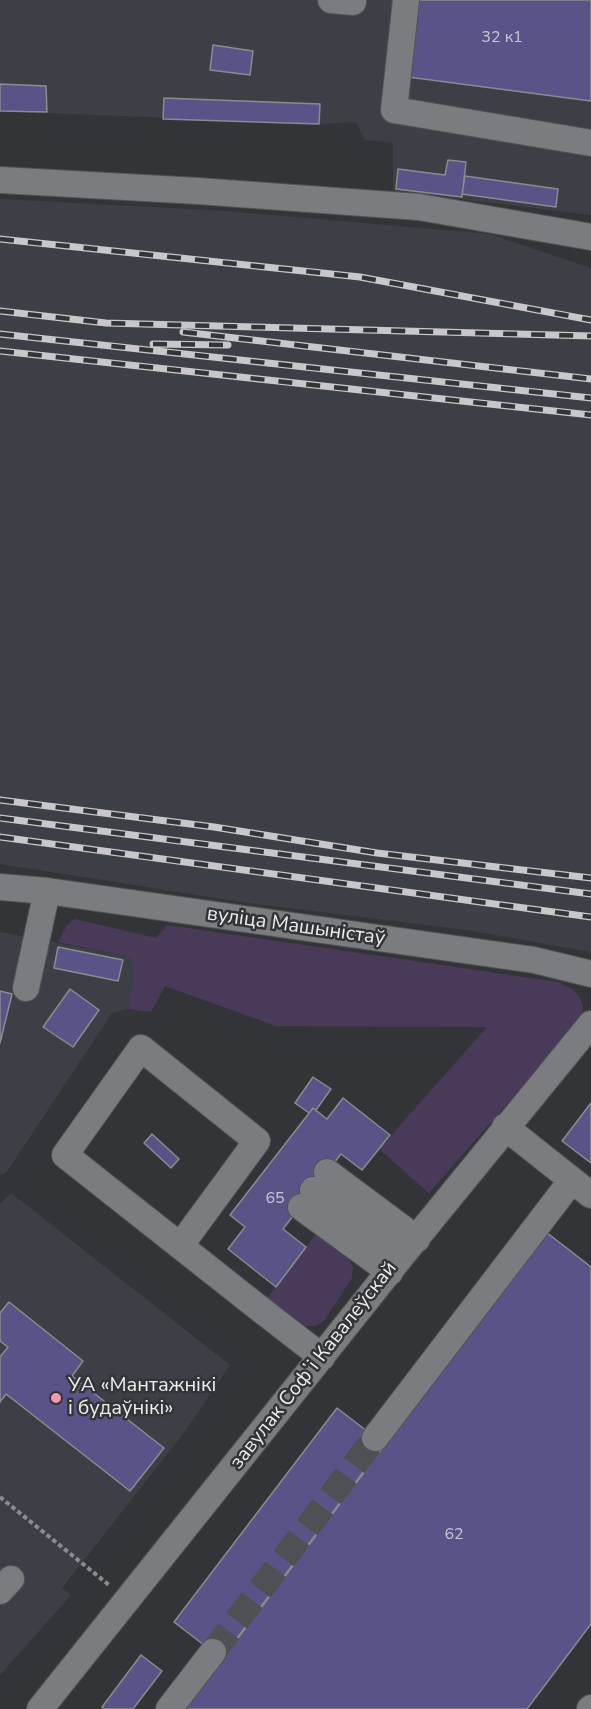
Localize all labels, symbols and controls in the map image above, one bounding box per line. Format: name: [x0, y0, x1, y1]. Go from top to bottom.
house number: 32 к1: [481, 28, 523, 48]
street label: вуліца Машыністаў: [205, 903, 387, 951]
house number: 65: [265, 1189, 285, 1209]
street label: завулак Софʼі Кавалеўскай: [226, 1257, 402, 1475]
place label: УА «Мантажнікі і будаўнікі»: [68, 1374, 216, 1421]
marker: УА «Мантажнікі і будаўнікі»: [49, 1391, 63, 1405]
house number: 62: [444, 1525, 464, 1545]

